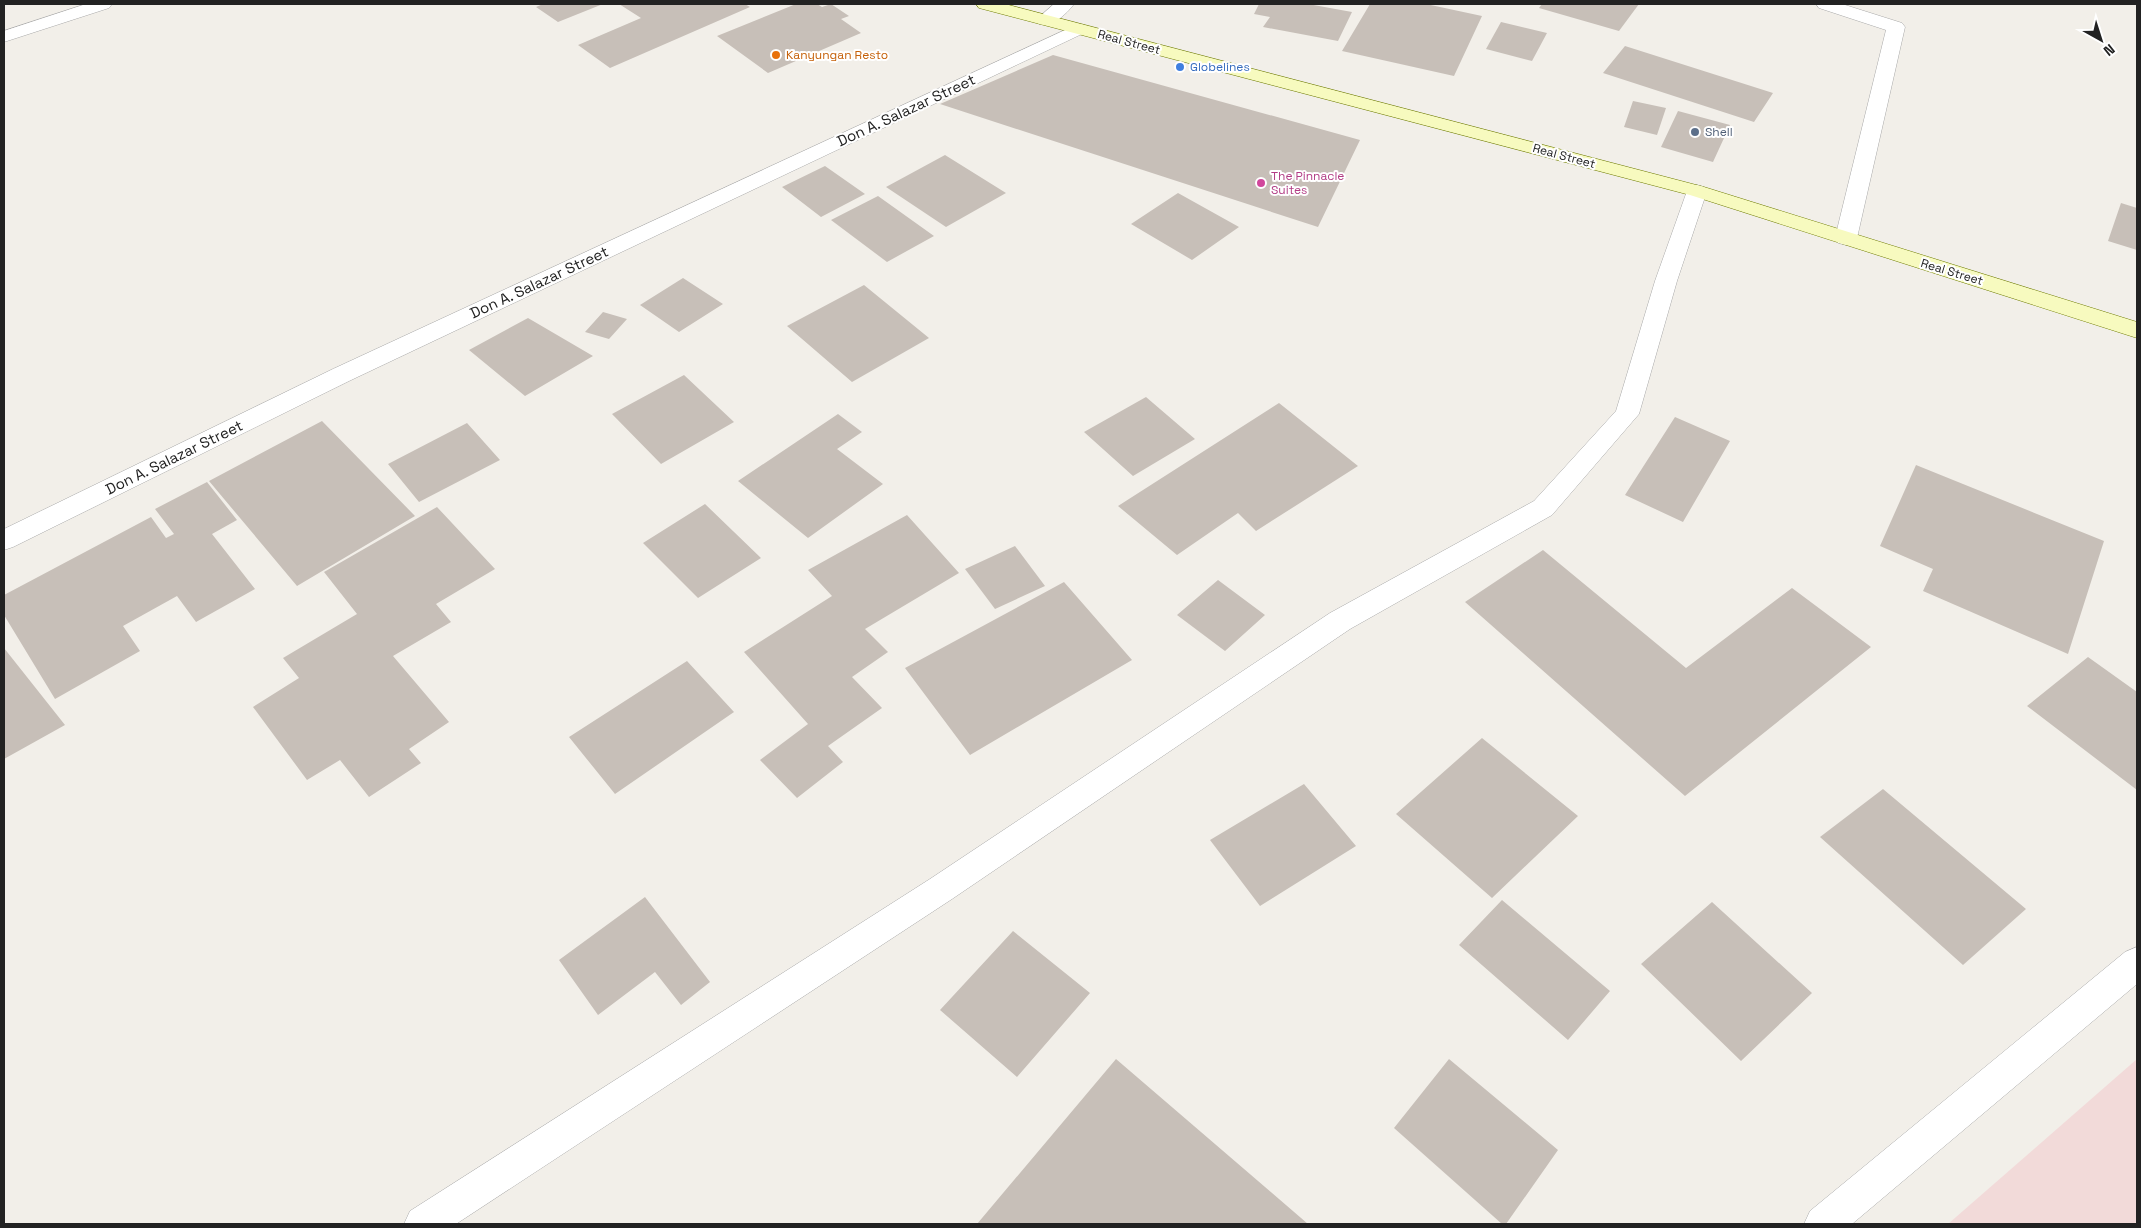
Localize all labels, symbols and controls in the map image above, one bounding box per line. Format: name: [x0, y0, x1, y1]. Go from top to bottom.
north arrow: [2076, 15, 2126, 65]
street label: Real Street: [1096, 26, 1162, 58]
text: N: [2100, 40, 2118, 60]
place label: Kanyungan Resto: [786, 47, 888, 63]
marker: Kanyungan Resto: [770, 49, 782, 61]
place label: Globelines: [1190, 59, 1250, 75]
marker: Globelines: [1174, 61, 1186, 73]
street label: Don A. Salazar Street: [834, 70, 978, 150]
place label: Shell: [1705, 124, 1733, 140]
marker: Shell: [1689, 126, 1701, 138]
street label: Real Street: [1531, 140, 1597, 172]
place label: The Pinnacle Suites: [1271, 168, 1344, 198]
marker: The Pinnacle Suites: [1255, 177, 1267, 189]
street label: Don A. Salazar Street: [467, 242, 611, 322]
street label: Real Street: [1919, 255, 1985, 289]
street label: Don A. Salazar Street: [102, 415, 246, 499]

